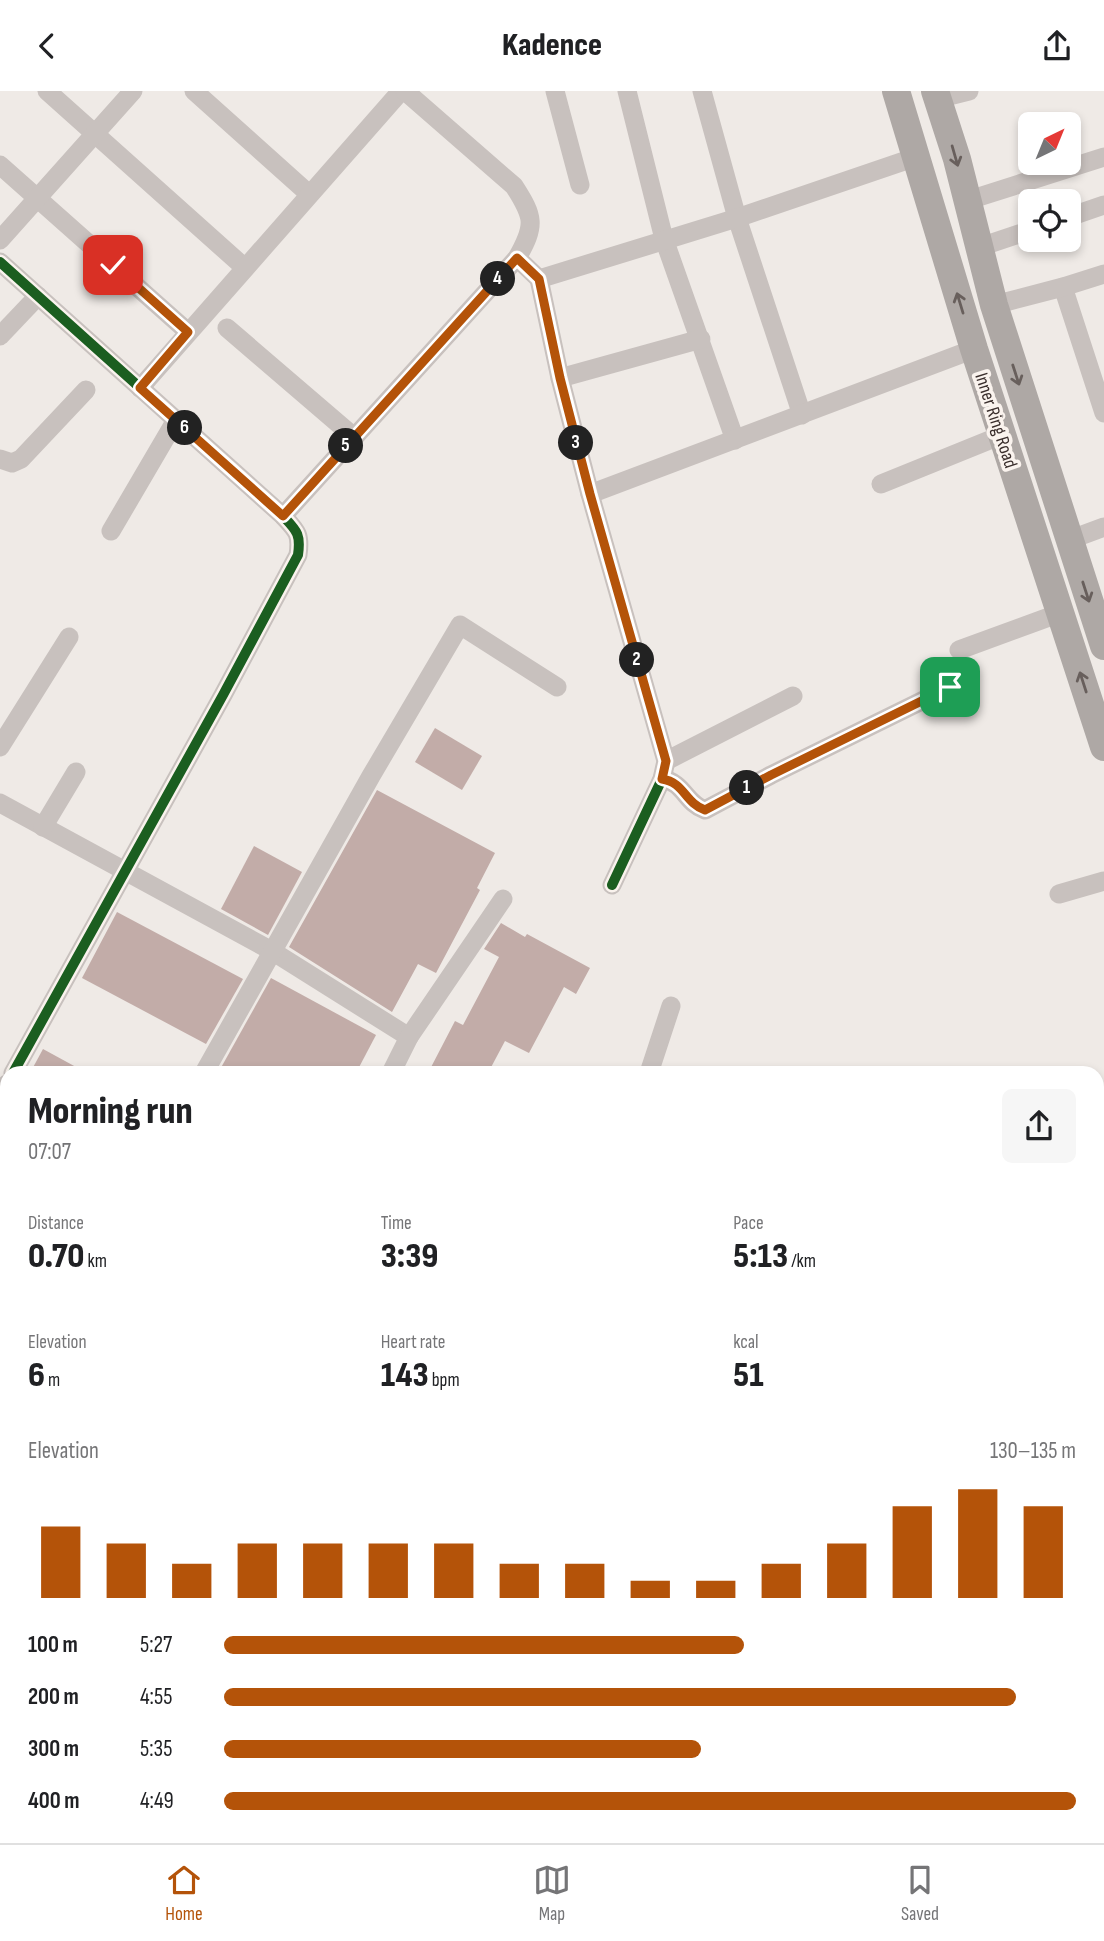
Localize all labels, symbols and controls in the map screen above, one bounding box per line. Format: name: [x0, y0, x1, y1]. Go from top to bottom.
text: Kadence: [502, 26, 602, 65]
icon: back: [28, 27, 66, 65]
icon: share: [1038, 27, 1076, 65]
north arrow: [1018, 112, 1082, 175]
map controls: [1018, 112, 1081, 252]
one-way arrow: [950, 145, 963, 167]
button: locate: [1018, 189, 1081, 252]
pin: [83, 235, 143, 295]
icon: check: [94, 246, 132, 284]
pin: 4: [480, 261, 516, 297]
text: 4: [493, 267, 502, 290]
one-way arrow: [952, 292, 965, 314]
one-way arrow: [1010, 364, 1023, 386]
street label: Inner Ring Road: [969, 370, 1022, 471]
pin: 6: [168, 411, 202, 445]
text: 6: [180, 416, 189, 439]
pin: 3: [558, 425, 594, 461]
pin: 5: [328, 429, 364, 463]
text: 3: [571, 431, 580, 454]
text: 5: [341, 434, 350, 457]
one-way arrow: [1080, 580, 1093, 602]
pin: 2: [620, 643, 654, 677]
text: 2: [632, 648, 641, 671]
pin: [920, 657, 980, 717]
icon: arrive: [931, 668, 969, 706]
one-way arrow: [1076, 671, 1089, 693]
pin: 1: [730, 771, 764, 805]
text: 1: [743, 776, 750, 799]
text: Morning run: [28, 1089, 193, 1134]
button: share: [1002, 1089, 1076, 1163]
text: 07:07: [28, 1138, 71, 1166]
text: Distance: [28, 1212, 84, 1235]
text: Time: [381, 1212, 412, 1235]
text: Pace: [733, 1212, 764, 1235]
text: 0.70: [28, 1235, 84, 1278]
text: 3:39: [381, 1235, 438, 1278]
text: 5:13: [733, 1235, 788, 1278]
text: km: [84, 1250, 107, 1273]
text: /km: [788, 1250, 816, 1273]
text: Elevation: [28, 1331, 87, 1354]
text: Heart rate: [381, 1331, 446, 1354]
text: kcal: [733, 1331, 758, 1354]
text: 6: [28, 1354, 45, 1397]
text: 143: [381, 1354, 429, 1397]
text: 51: [733, 1354, 764, 1397]
text: m: [45, 1369, 60, 1392]
text: bpm: [429, 1369, 460, 1392]
text: Elevation: [28, 1437, 99, 1465]
text: 130–135 m: [990, 1437, 1076, 1465]
text: 100 m: [28, 1631, 78, 1659]
text: 5:27: [140, 1631, 172, 1659]
text: 200 m: [28, 1683, 79, 1711]
text: 4:55: [140, 1683, 172, 1711]
text: 300 m: [28, 1735, 79, 1763]
text: 5:35: [140, 1735, 172, 1763]
text: 400 m: [28, 1787, 79, 1815]
text: 4:49: [140, 1787, 174, 1815]
tab: Home: [165, 1861, 203, 1926]
tab: Map: [533, 1861, 571, 1926]
tab: Saved: [901, 1861, 939, 1926]

